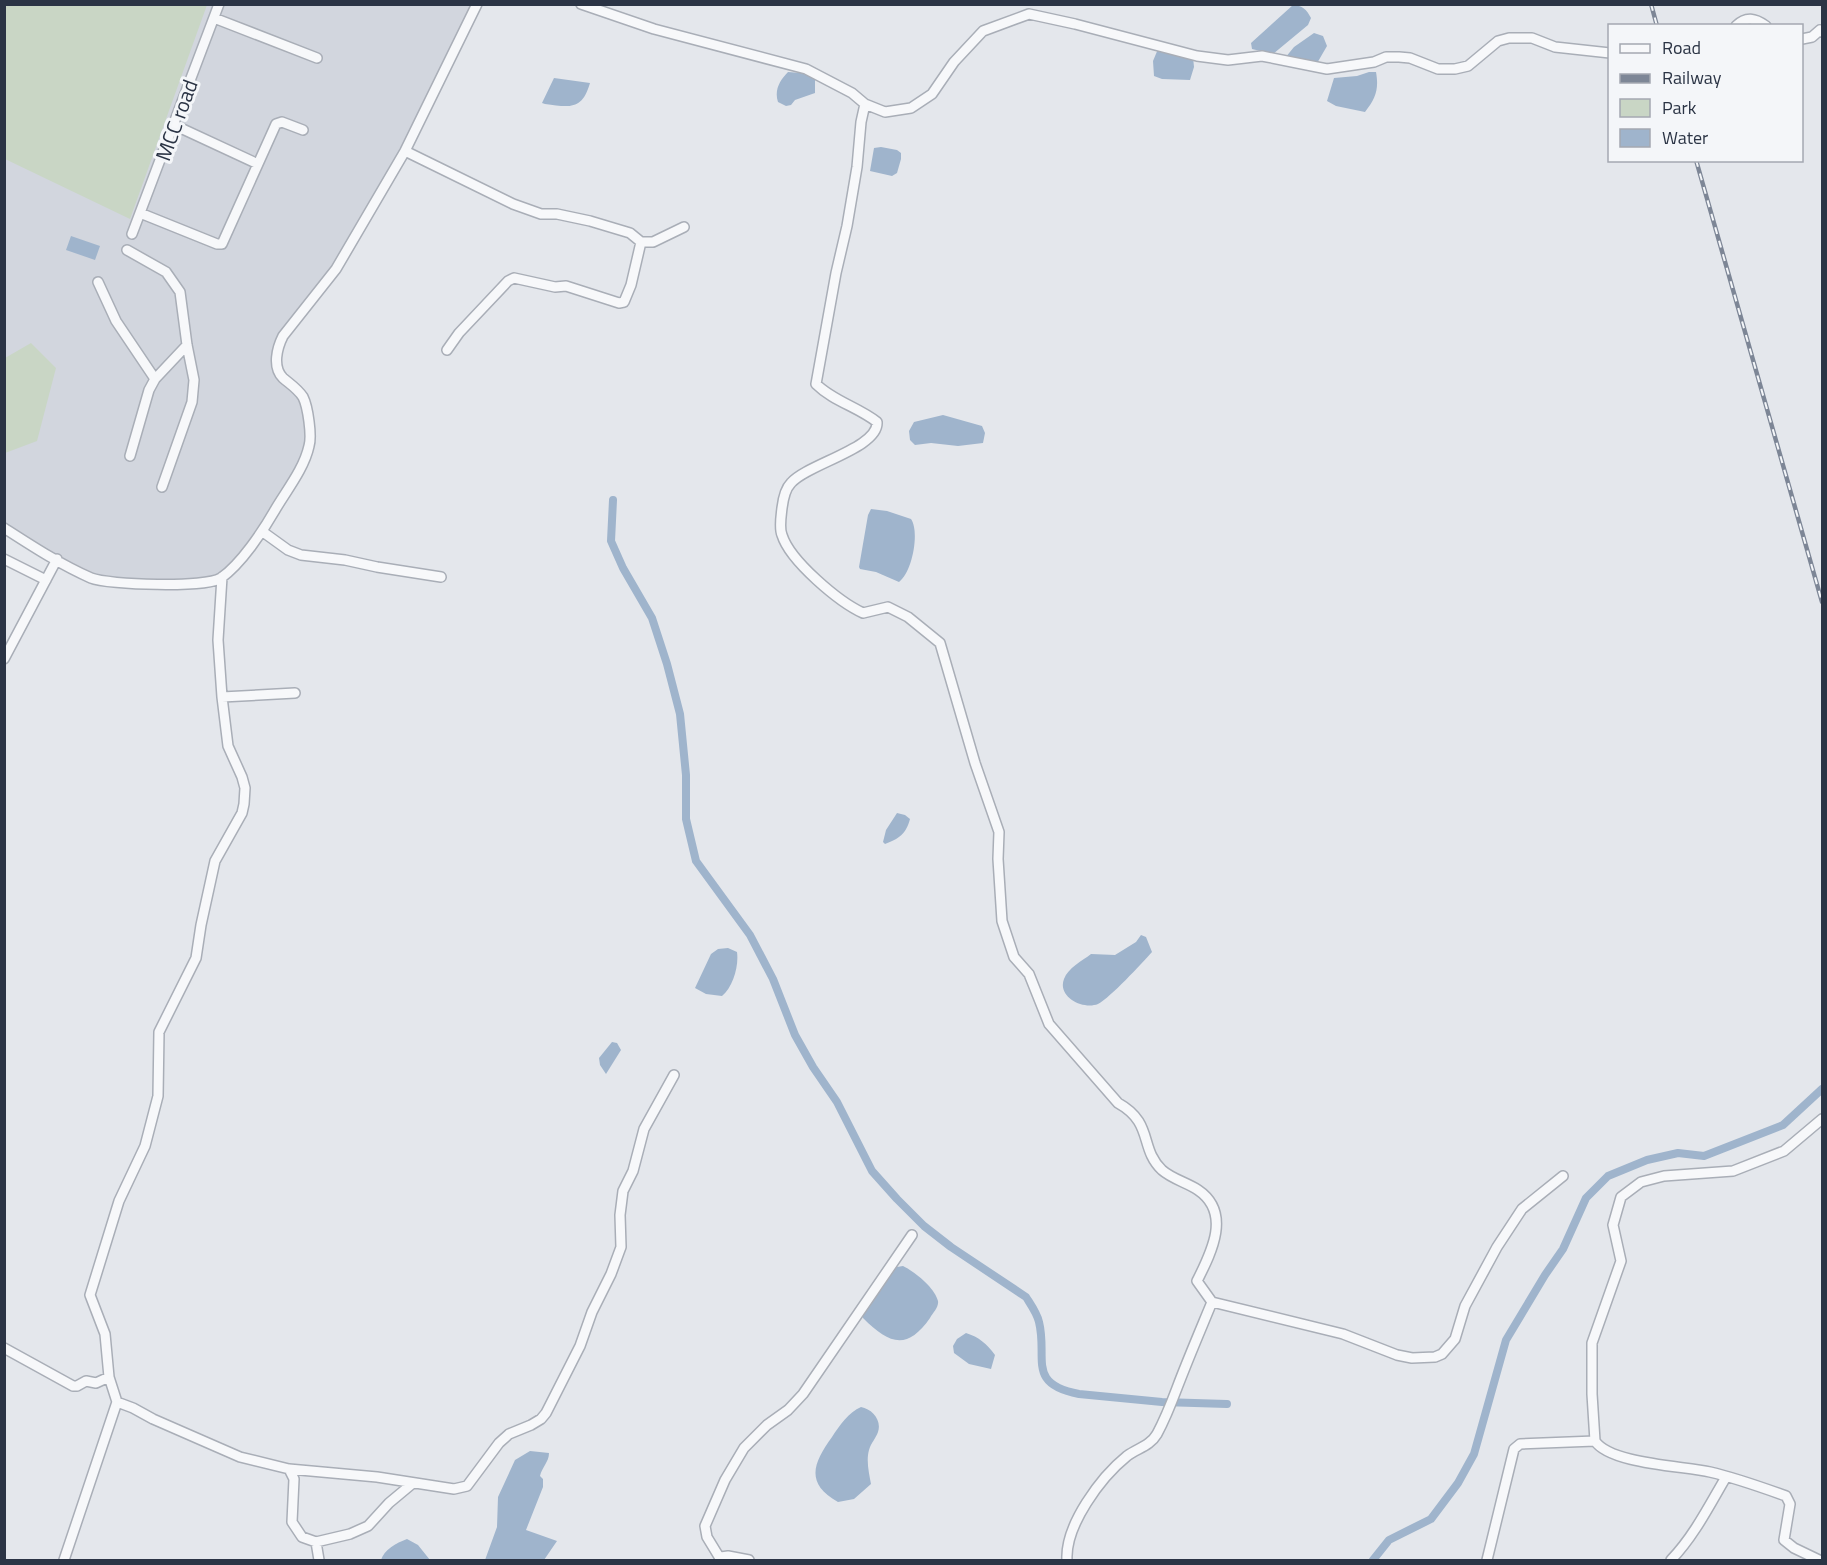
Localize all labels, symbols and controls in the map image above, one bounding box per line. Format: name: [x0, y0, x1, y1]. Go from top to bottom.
legend: [1608, 24, 1803, 162]
text: Road: [1662, 34, 1701, 61]
text: Railway: [1662, 64, 1722, 91]
street label: MCC road: [146, 75, 206, 165]
text: Park: [1662, 94, 1697, 121]
text: Water: [1662, 124, 1708, 151]

